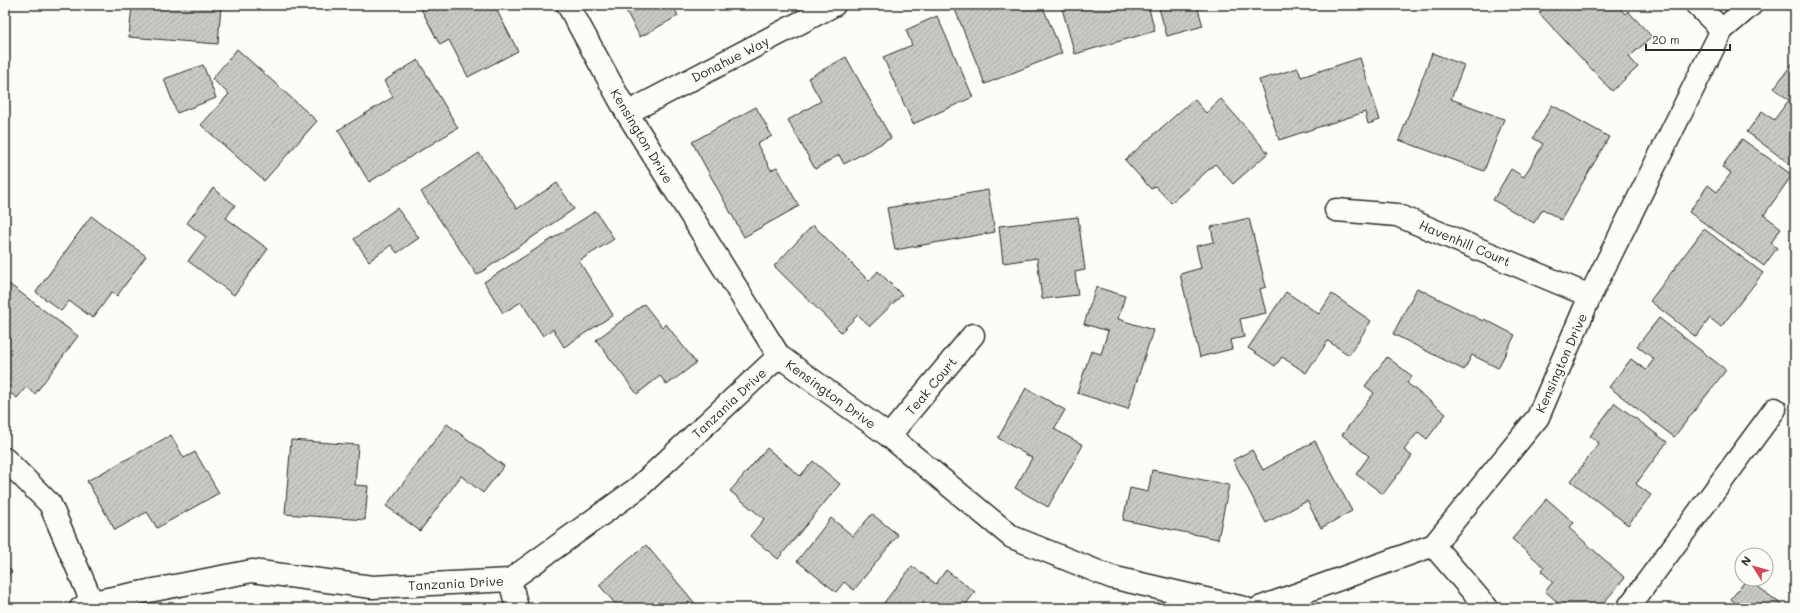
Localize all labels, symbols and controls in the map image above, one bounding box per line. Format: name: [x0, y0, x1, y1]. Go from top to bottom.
scale bar: [1646, 26, 1730, 52]
text: 20 m: [1652, 31, 1680, 47]
street label: Donahue Way: [688, 32, 772, 85]
street label: Kensington Drive: [608, 85, 677, 186]
street label: Havenhill Court: [1417, 216, 1514, 270]
street label: Kensington Drive: [1531, 310, 1590, 415]
street label: Teak Court: [901, 353, 960, 418]
street label: Kensington Drive: [783, 355, 880, 432]
street label: Tanzania Drive: [688, 364, 769, 441]
north arrow: [1734, 547, 1774, 587]
text: N: [1737, 553, 1754, 569]
street label: Tanzania Drive: [408, 572, 504, 593]

